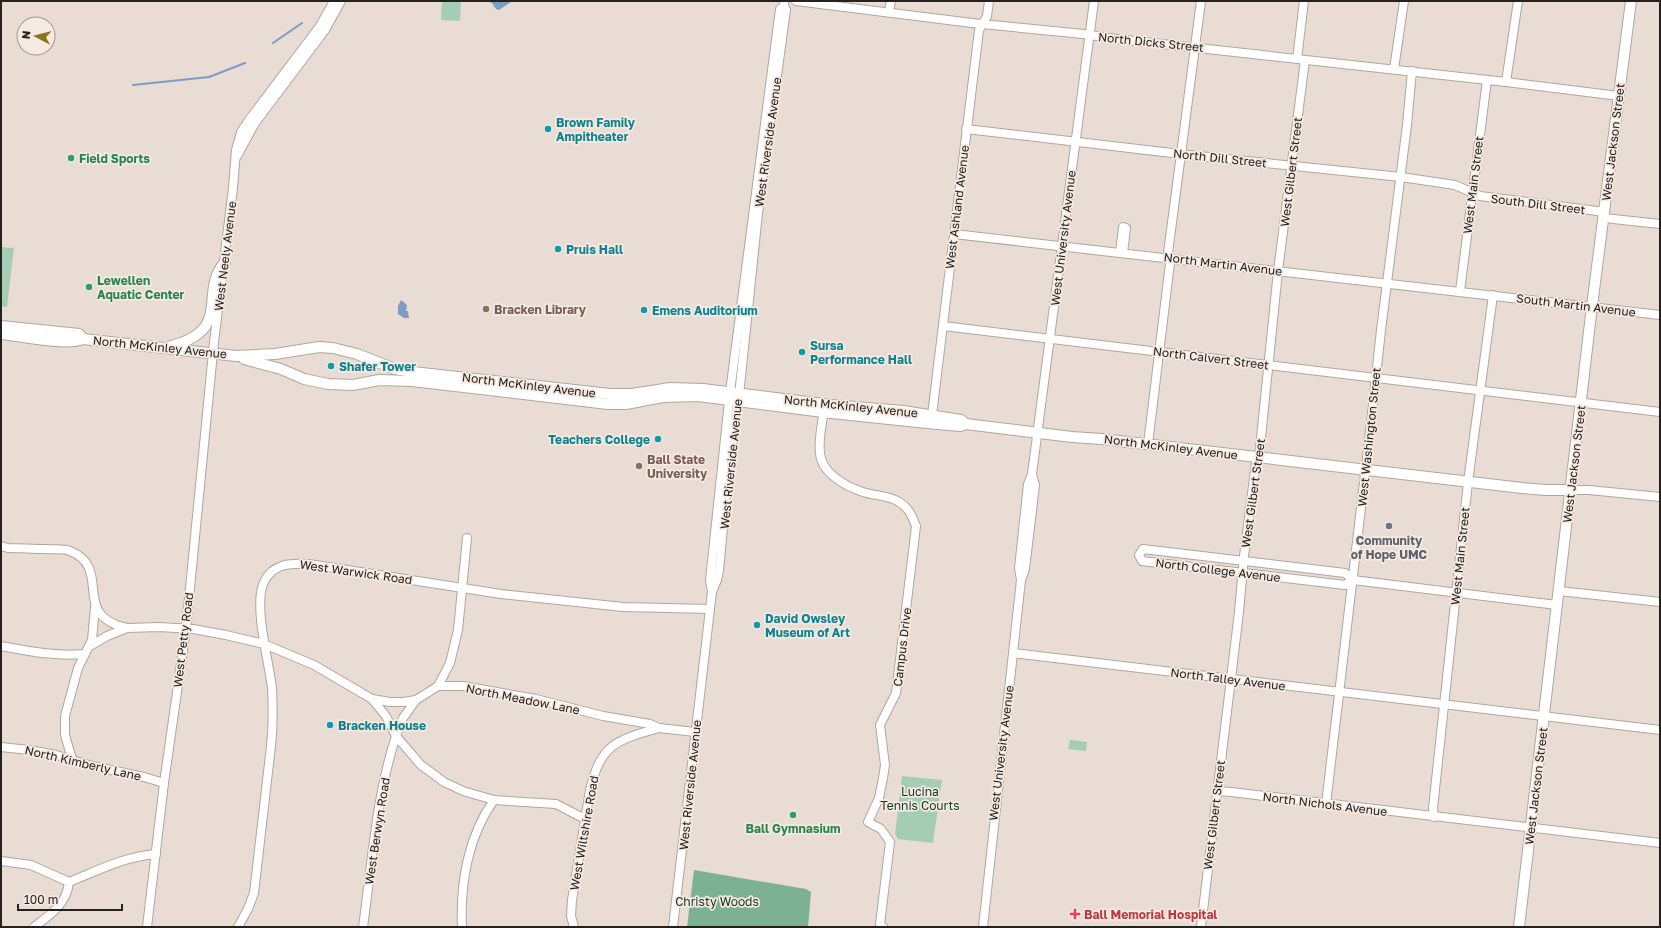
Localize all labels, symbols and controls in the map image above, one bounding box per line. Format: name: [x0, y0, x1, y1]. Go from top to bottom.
north arrow: [16, 16, 56, 56]
street label: North Dicks Street: [1097, 29, 1205, 55]
text: N: [19, 30, 33, 40]
street label: West Riverside Avenue: [751, 76, 785, 208]
street label: West Jackson Street: [1598, 82, 1628, 202]
place label: Brown Family Ampitheater: [556, 115, 636, 144]
street label: West Gilbert Street: [1277, 116, 1305, 228]
marker: Brown Family Ampitheater: [543, 124, 553, 134]
street label: West Main Street: [1460, 135, 1486, 235]
street label: West Ashland Avenue: [942, 144, 972, 270]
street label: North Dill Street: [1172, 146, 1268, 170]
place label: Field Sports: [79, 151, 150, 166]
marker: Field Sports: [66, 153, 76, 163]
street label: West University Avenue: [1047, 169, 1079, 307]
street label: South Dill Street: [1490, 191, 1586, 217]
street label: West Neely Avenue: [211, 200, 239, 312]
place label: Pruis Hall: [566, 242, 623, 257]
marker: Pruis Hall: [553, 244, 563, 254]
street label: North Martin Avenue: [1163, 249, 1283, 279]
place label: Lewellen Aquatic Center: [97, 273, 185, 302]
marker: Lewellen Aquatic Center: [84, 282, 94, 292]
street label: South Martin Avenue: [1515, 290, 1637, 320]
place label: Bracken Library: [494, 302, 587, 317]
place label: Emens Auditorium: [652, 303, 758, 318]
marker: Bracken Library: [481, 304, 491, 314]
marker: Emens Auditorium: [639, 305, 649, 315]
street label: North McKinley Avenue: [92, 333, 228, 362]
place label: Sursa Performance Hall: [810, 338, 912, 367]
street label: North Calvert Street: [1152, 343, 1270, 373]
marker: Sursa Performance Hall: [797, 347, 807, 357]
place label: Shafer Tower: [339, 359, 416, 374]
marker: Shafer Tower: [326, 361, 336, 371]
street label: West Washington Street: [1354, 367, 1384, 507]
street label: North McKinley Avenue: [461, 369, 597, 401]
street label: North McKinley Avenue: [783, 392, 919, 421]
street label: West Riverside Avenue: [717, 398, 745, 530]
street label: West Jackson Street: [1559, 404, 1589, 524]
street label: North McKinley Avenue: [1103, 431, 1239, 463]
place label: Teachers College: [548, 432, 650, 447]
marker: Teachers College: [653, 434, 663, 444]
street label: West Gilbert Street: [1238, 437, 1268, 549]
place label: Ball State University: [647, 452, 708, 481]
marker: Ball State University: [634, 461, 644, 471]
street label: West Main Street: [1447, 506, 1473, 606]
marker: Community of Hope UMC: [1384, 521, 1394, 531]
place label: Community of Hope UMC: [1351, 533, 1428, 562]
street label: North College Avenue: [1155, 555, 1281, 585]
street label: West Warwick Road: [299, 557, 413, 587]
street label: West Petty Road: [170, 592, 196, 688]
street label: Campus Drive: [890, 607, 914, 687]
place label: David Owsley Museum of Art: [765, 611, 850, 640]
marker: David Owsley Museum of Art: [752, 620, 762, 630]
street label: North Talley Avenue: [1170, 664, 1286, 694]
street label: North Meadow Lane: [465, 681, 581, 717]
street label: West University Avenue: [985, 684, 1017, 822]
place label: Bracken House: [338, 718, 426, 733]
street label: West Riverside Avenue: [676, 719, 704, 851]
marker: Bracken House: [325, 720, 335, 730]
street label: West Jackson Street: [1521, 726, 1551, 846]
street label: North Kimberly Lane: [23, 742, 143, 784]
street label: West Gilbert Street: [1200, 759, 1228, 871]
street label: West Wiltshire Road: [567, 774, 601, 892]
street label: West Berwyn Road: [361, 776, 393, 886]
park label: Lucina Tennis Courts: [880, 784, 960, 813]
street label: North Nichols Avenue: [1262, 789, 1388, 819]
marker: Ball Gymnasium: [788, 810, 798, 820]
place label: Ball Gymnasium: [746, 821, 840, 836]
scale bar: [18, 886, 122, 912]
text: 100 m: [24, 892, 58, 907]
park label: Christy Woods: [675, 894, 759, 909]
place label: Ball Memorial Hospital: [1084, 907, 1217, 922]
marker: Ball Memorial Hospital: [1069, 908, 1081, 920]

